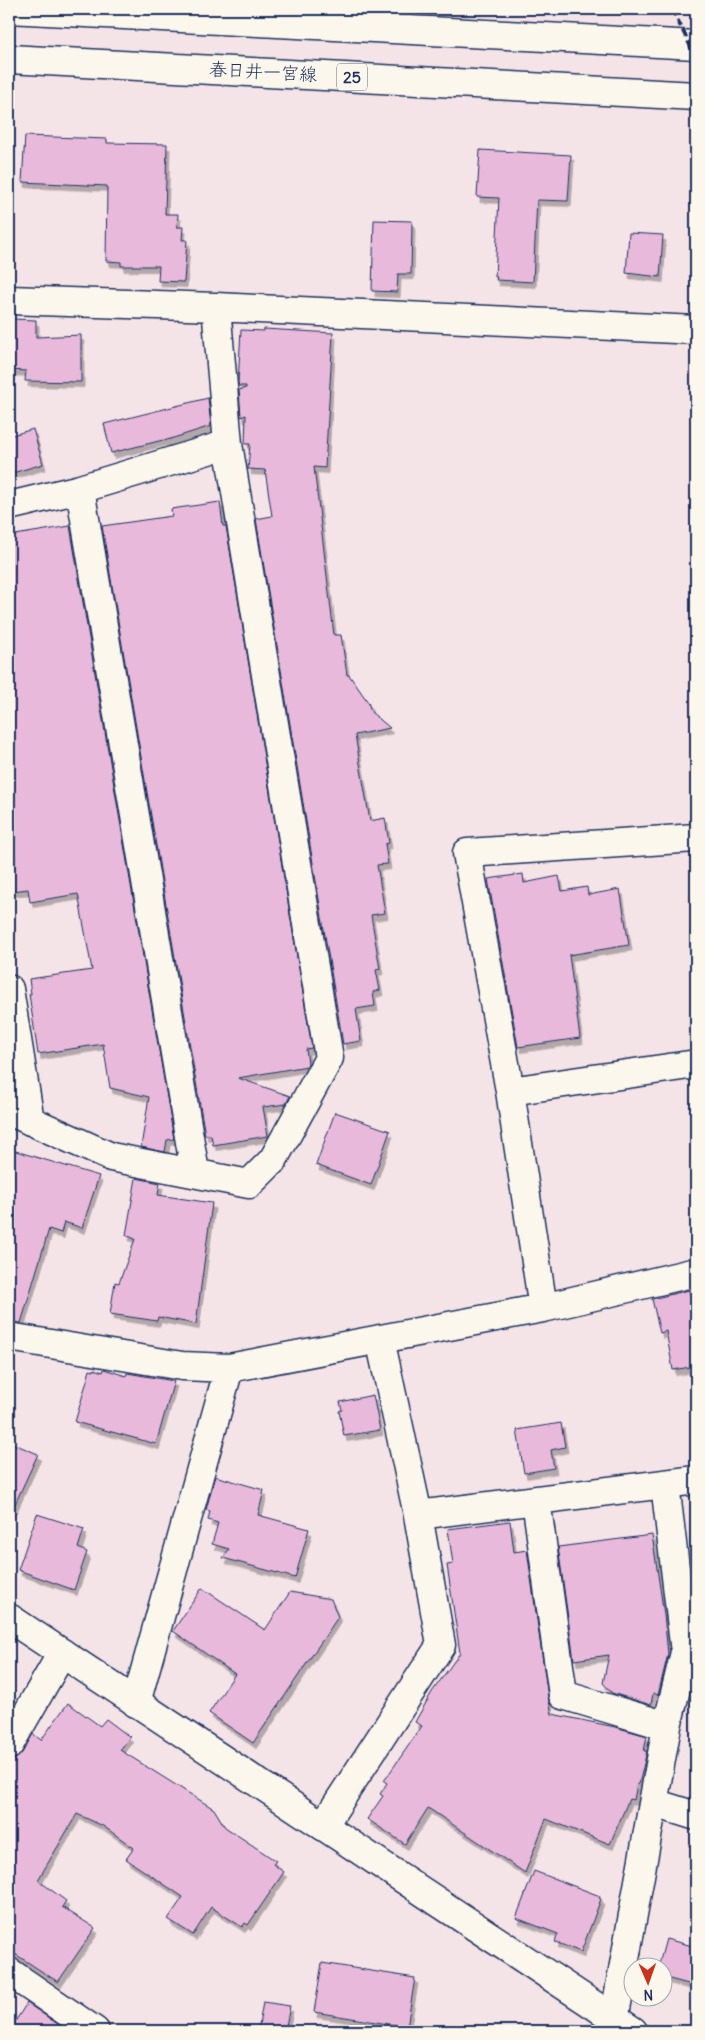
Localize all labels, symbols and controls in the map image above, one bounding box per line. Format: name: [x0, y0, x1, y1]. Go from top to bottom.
street label: 春日井一宮線: [208, 57, 318, 86]
road number: 25: [337, 64, 367, 90]
north arrow: [622, 1958, 672, 2008]
text: N: [643, 1986, 654, 2004]

